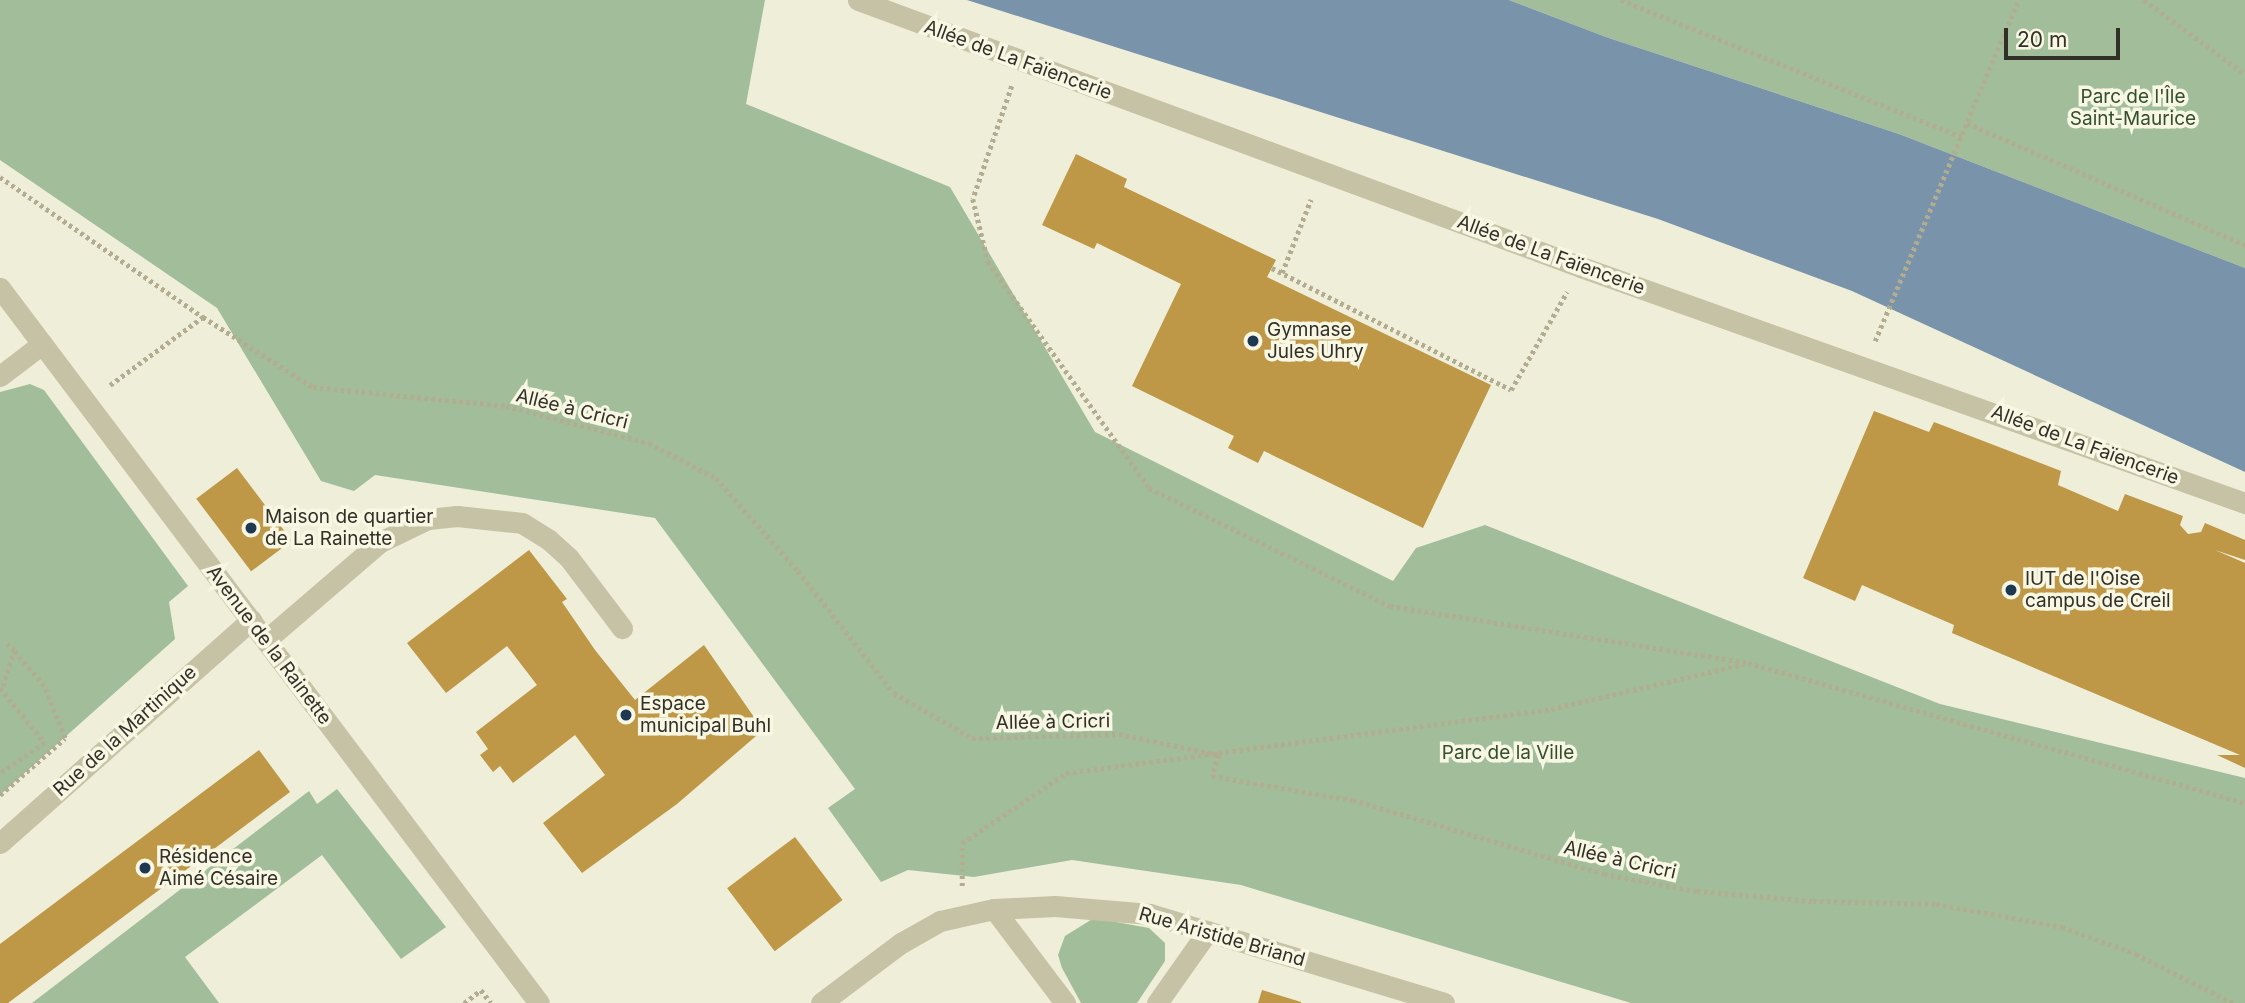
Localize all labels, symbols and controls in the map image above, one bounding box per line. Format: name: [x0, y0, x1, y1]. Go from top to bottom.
scale bar: [2007, 14, 2122, 58]
street label: Allée de La Faïencerie: [921, 15, 1115, 105]
text: 20 m: [2017, 27, 2067, 52]
park label: Parc de l'Île Saint-Maurice: [2070, 86, 2196, 130]
street label: Allée de La Faïencerie: [1454, 210, 1648, 300]
place label: Gymnase Jules Uhry: [1267, 319, 1364, 363]
marker: Gymnase Jules Uhry: [1245, 333, 1261, 349]
street label: Allée à Cricri: [514, 384, 630, 434]
street label: Allée de La Faïencerie: [1988, 400, 2182, 490]
place label: Maison de quartier de La Rainette: [265, 506, 434, 550]
marker: Maison de quartier de La Rainette: [243, 520, 259, 536]
street label: Avenue de la Rainette: [202, 561, 336, 729]
place label: IUT de l'Oise campus de Creil: [2025, 568, 2171, 612]
marker: IUT de l'Oise campus de Creil: [2003, 582, 2019, 598]
street label: Rue de la Martinique: [49, 661, 201, 801]
place label: Espace municipal Buhl: [640, 693, 771, 737]
marker: Espace municipal Buhl: [618, 707, 634, 723]
street label: Allée à Cricri: [995, 710, 1111, 734]
park label: Parc de la Ville: [1442, 742, 1574, 764]
street label: Allée à Cricri: [1562, 836, 1678, 884]
place label: Résidence Aimé Césaire: [159, 846, 278, 890]
marker: Résidence Aimé Césaire: [137, 860, 153, 876]
street label: Rue Aristide Briand: [1136, 902, 1308, 972]

